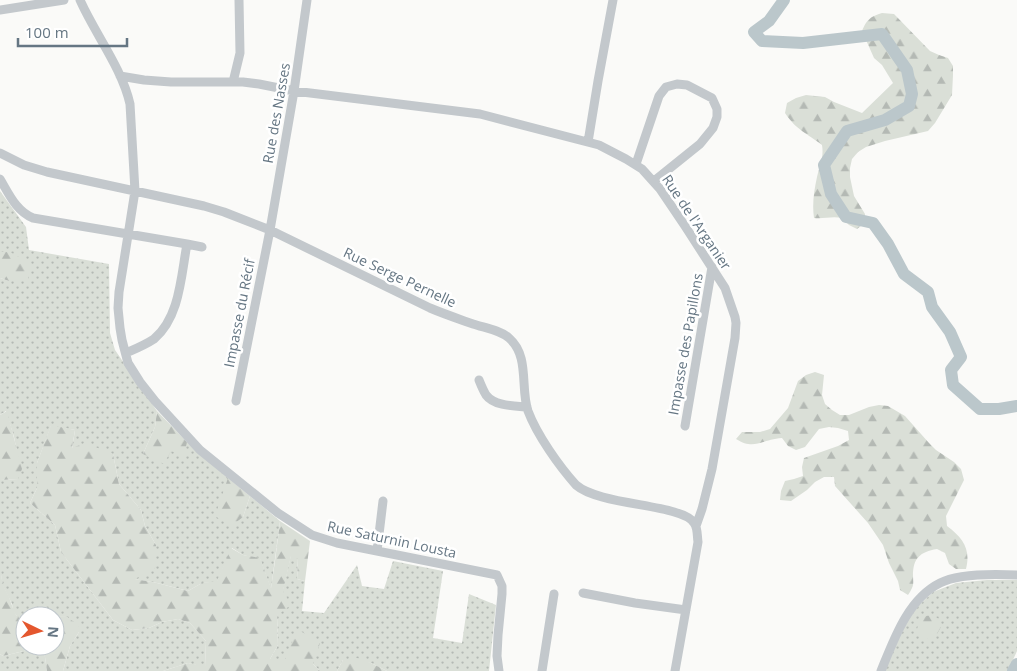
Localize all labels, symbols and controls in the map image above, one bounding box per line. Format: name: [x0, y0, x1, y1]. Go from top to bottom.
scale bar: [18, 15, 126, 47]
text: 100 m: [25, 22, 69, 42]
street label: Rue des Nasses: [258, 61, 294, 165]
street label: Rue de l'Arganier: [658, 171, 736, 274]
street label: Rue Serge Pernelle: [340, 243, 460, 312]
street label: Impasse du Récif: [219, 256, 259, 369]
street label: Impasse des Papillons: [663, 271, 707, 416]
street label: Rue Saturnin Lousta: [326, 516, 458, 562]
north arrow: [15, 606, 65, 656]
text: N: [43, 626, 63, 639]

